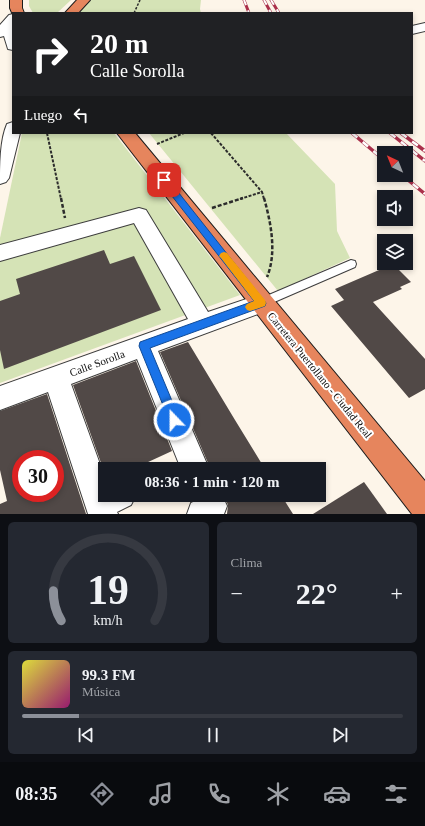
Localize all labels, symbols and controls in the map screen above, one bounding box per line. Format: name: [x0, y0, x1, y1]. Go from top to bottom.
icon: right: [24, 28, 76, 80]
text: 20 m: [90, 28, 148, 59]
text: Calle Sorolla: [90, 61, 184, 81]
icon: left: [70, 104, 92, 126]
text: Luego: [24, 107, 62, 123]
north arrow: [377, 146, 413, 182]
map controls: [377, 146, 413, 270]
pin: [147, 163, 181, 197]
icon: arrive: [153, 169, 175, 191]
button: sound: [377, 190, 413, 226]
button: layers: [377, 234, 413, 270]
street label: Carretera Puertollano - Ciudad Real: [266, 310, 374, 440]
street label: Calle Sorolla: [68, 347, 126, 379]
position arrow: [153, 399, 195, 441]
speed limit sign: 30: [12, 450, 64, 502]
text: 08:36 · 1 min · 120 m: [145, 474, 280, 490]
text: Clima: [231, 555, 262, 570]
text: 19: [87, 566, 129, 612]
text: 22°: [296, 577, 338, 610]
text: −: [231, 581, 243, 606]
text: +: [391, 581, 403, 606]
text: km/h: [94, 611, 123, 627]
text: 99.3 FM: [82, 667, 135, 683]
text: Música: [82, 684, 120, 699]
icon: previous: [75, 724, 97, 746]
icon: pause: [202, 724, 224, 746]
icon: next: [329, 724, 351, 746]
icon: directions: [88, 780, 116, 808]
icon: music: [147, 780, 175, 808]
icon: phone: [205, 780, 233, 808]
icon: climate: [264, 780, 292, 808]
icon: car: [323, 780, 351, 808]
icon: filters: [382, 780, 410, 808]
text: 08:35: [15, 784, 57, 804]

